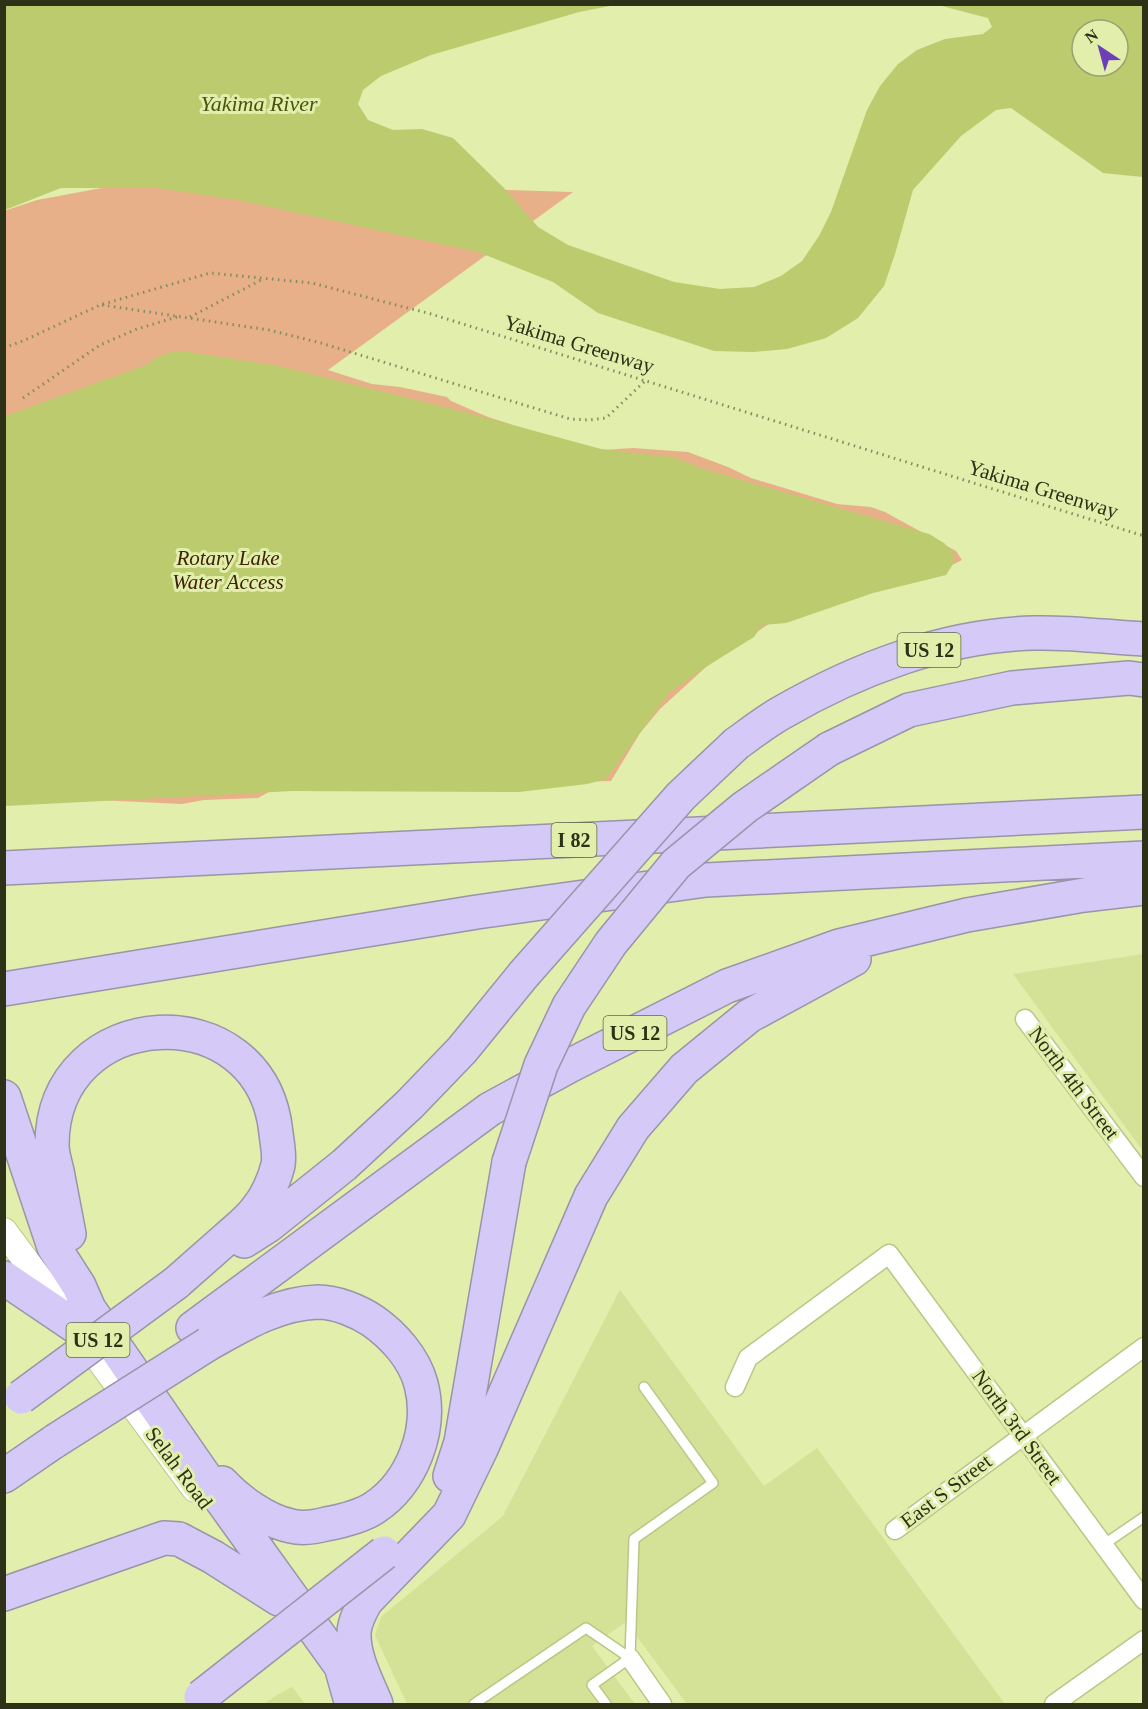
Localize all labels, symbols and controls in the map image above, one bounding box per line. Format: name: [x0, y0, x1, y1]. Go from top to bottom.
north arrow: [1070, 18, 1130, 78]
text: N: [1082, 26, 1102, 47]
water label: Yakima River: [200, 91, 318, 116]
street label: Yakima Greenway: [501, 310, 658, 378]
street label: Yakima Greenway: [965, 455, 1122, 523]
park label: Rotary Lake Water Access: [172, 546, 284, 594]
road number: US 12: [898, 633, 960, 667]
road number: I 82: [552, 823, 596, 857]
road number: US 12: [604, 1016, 666, 1050]
street label: North 4th Street: [1024, 1022, 1124, 1144]
road number: US 12: [66, 1323, 130, 1357]
street label: North 3rd Street: [967, 1365, 1067, 1489]
street label: Selah Road: [140, 1422, 218, 1514]
street label: East S Street: [896, 1449, 996, 1533]

